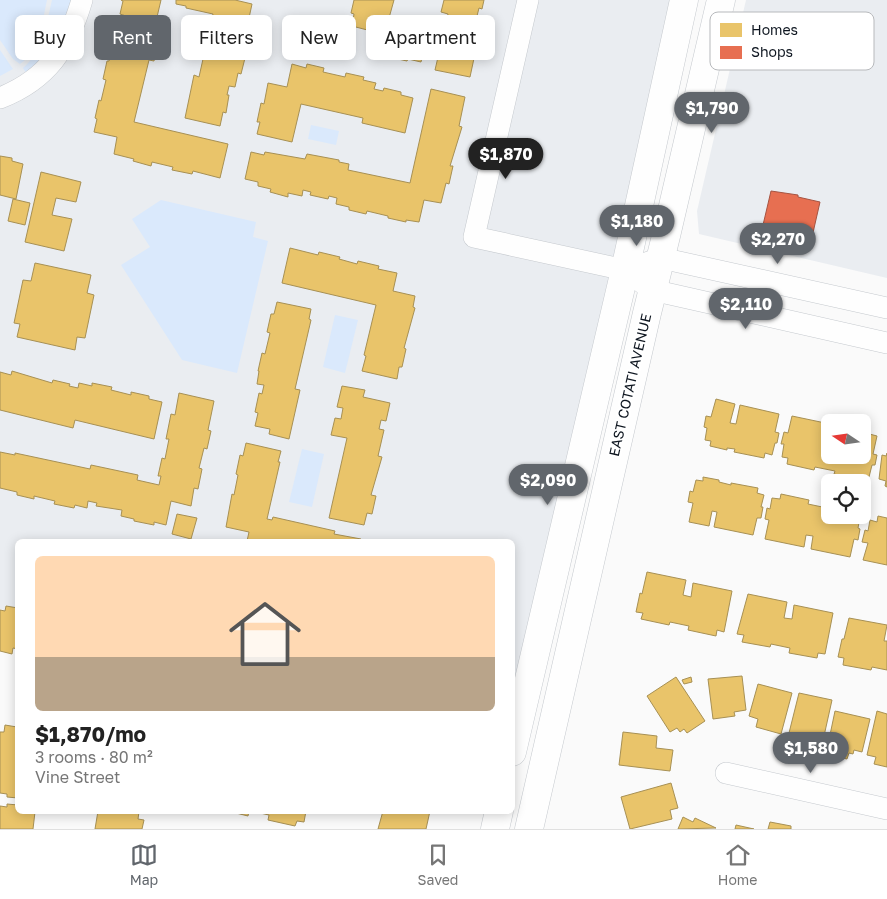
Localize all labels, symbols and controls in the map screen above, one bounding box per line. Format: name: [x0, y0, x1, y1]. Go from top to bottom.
legend: [710, 12, 874, 70]
chip: Buy: [15, 15, 84, 60]
chip: Rent: [94, 15, 171, 60]
chip: Filters: [181, 15, 272, 60]
chip: New: [282, 15, 356, 60]
chip: Apartment: [366, 15, 495, 60]
text: Homes: [751, 21, 798, 38]
text: Shops: [751, 43, 793, 60]
pin: $1,790: [671, 92, 753, 134]
text: $1,790: [685, 98, 739, 118]
pin: $1,870: [465, 138, 547, 180]
text: $1,870: [479, 144, 533, 164]
pin: $1,180: [596, 204, 678, 247]
text: $1,180: [611, 211, 663, 231]
pin: $2,270: [737, 222, 819, 265]
text: $2,270: [751, 229, 805, 249]
pin: $2,110: [705, 288, 787, 330]
text: $2,110: [720, 294, 772, 314]
street label: EAST COTATI AVENUE: [605, 312, 654, 458]
north arrow: [821, 414, 871, 464]
map controls: [821, 414, 871, 524]
pin: $2,090: [507, 464, 589, 506]
text: $2,090: [520, 470, 576, 490]
button: locate: [821, 474, 871, 524]
icon: home: [220, 589, 310, 679]
text: $1,870/mo: [35, 721, 146, 747]
pin: $1,580: [770, 732, 852, 774]
text: $1,580: [784, 738, 838, 758]
text: 3 rooms · 80 m²: [35, 747, 153, 767]
text: Vine Street: [35, 767, 121, 787]
tab: Map: [130, 841, 158, 888]
tab: Saved: [418, 841, 458, 888]
tab: Home: [718, 841, 757, 888]

